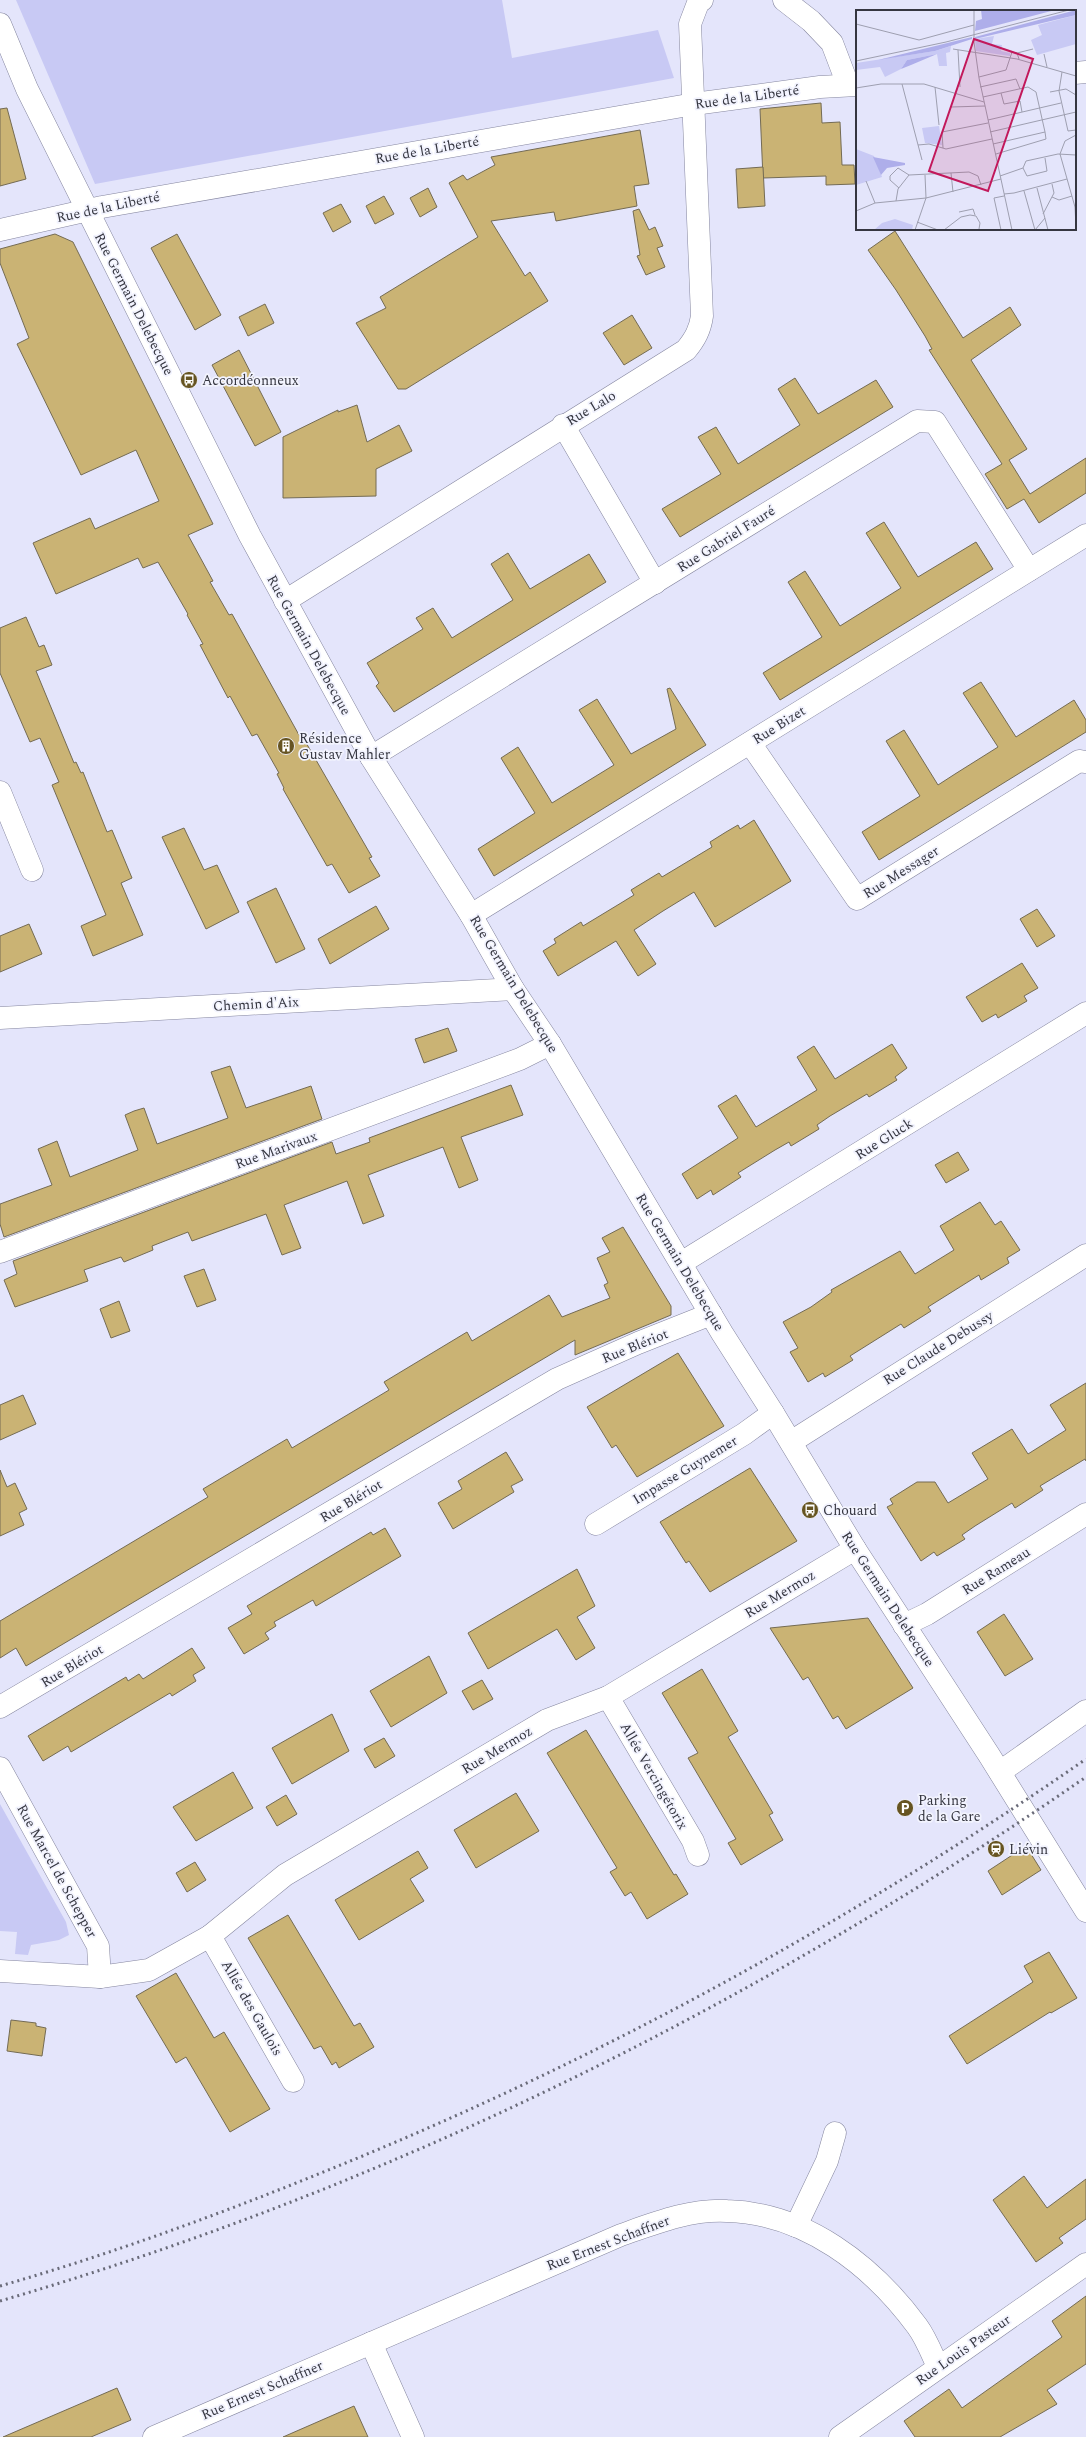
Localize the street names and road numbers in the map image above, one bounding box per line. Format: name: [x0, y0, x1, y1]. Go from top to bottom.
street label: Rue de la Liberté: [693, 79, 801, 115]
street label: Rue de la Liberté: [373, 130, 481, 169]
street label: Rue de la Liberté: [54, 186, 162, 228]
street label: Rue Germain Delebecque: [89, 229, 179, 379]
street label: Rue Lalo: [562, 385, 620, 431]
street label: Rue Gabriel Fauré: [673, 500, 779, 578]
street label: Rue Germain Delebecque: [262, 571, 357, 719]
street label: Rue Bizet: [748, 700, 810, 750]
street label: Rue Messager: [859, 840, 943, 904]
street label: Rue Germain Delebecque: [464, 911, 564, 1057]
street label: Chemin d'Aix: [212, 991, 300, 1017]
street label: Rue Gluck: [851, 1113, 917, 1165]
street label: Rue Marivaux: [232, 1125, 320, 1175]
street label: Rue Germain Delebecque: [630, 1189, 730, 1335]
street label: Rue Claude Debussy: [879, 1305, 998, 1390]
street label: Rue Blériot: [599, 1323, 671, 1369]
street label: Impasse Guynemer: [628, 1430, 742, 1510]
street label: Rue Blériot: [316, 1474, 386, 1528]
street label: Rue Germain Delebecque: [836, 1527, 940, 1671]
street label: Rue Rameau: [958, 1542, 1034, 1600]
street label: Rue Mermoz: [741, 1565, 819, 1623]
street label: Rue Blériot: [37, 1639, 107, 1693]
street label: Allée Vercingétorix: [615, 1719, 693, 1833]
street label: Rue Mermoz: [458, 1721, 536, 1779]
street label: Rue Marcel de Schepper: [11, 1800, 103, 1942]
street label: Allée des Gaulois: [216, 1956, 288, 2060]
street label: Rue Ernest Schaffner: [543, 2210, 673, 2276]
street label: Rue Louis Pasteur: [911, 2309, 1015, 2391]
street label: Rue Ernest Schaffner: [198, 2355, 327, 2425]

